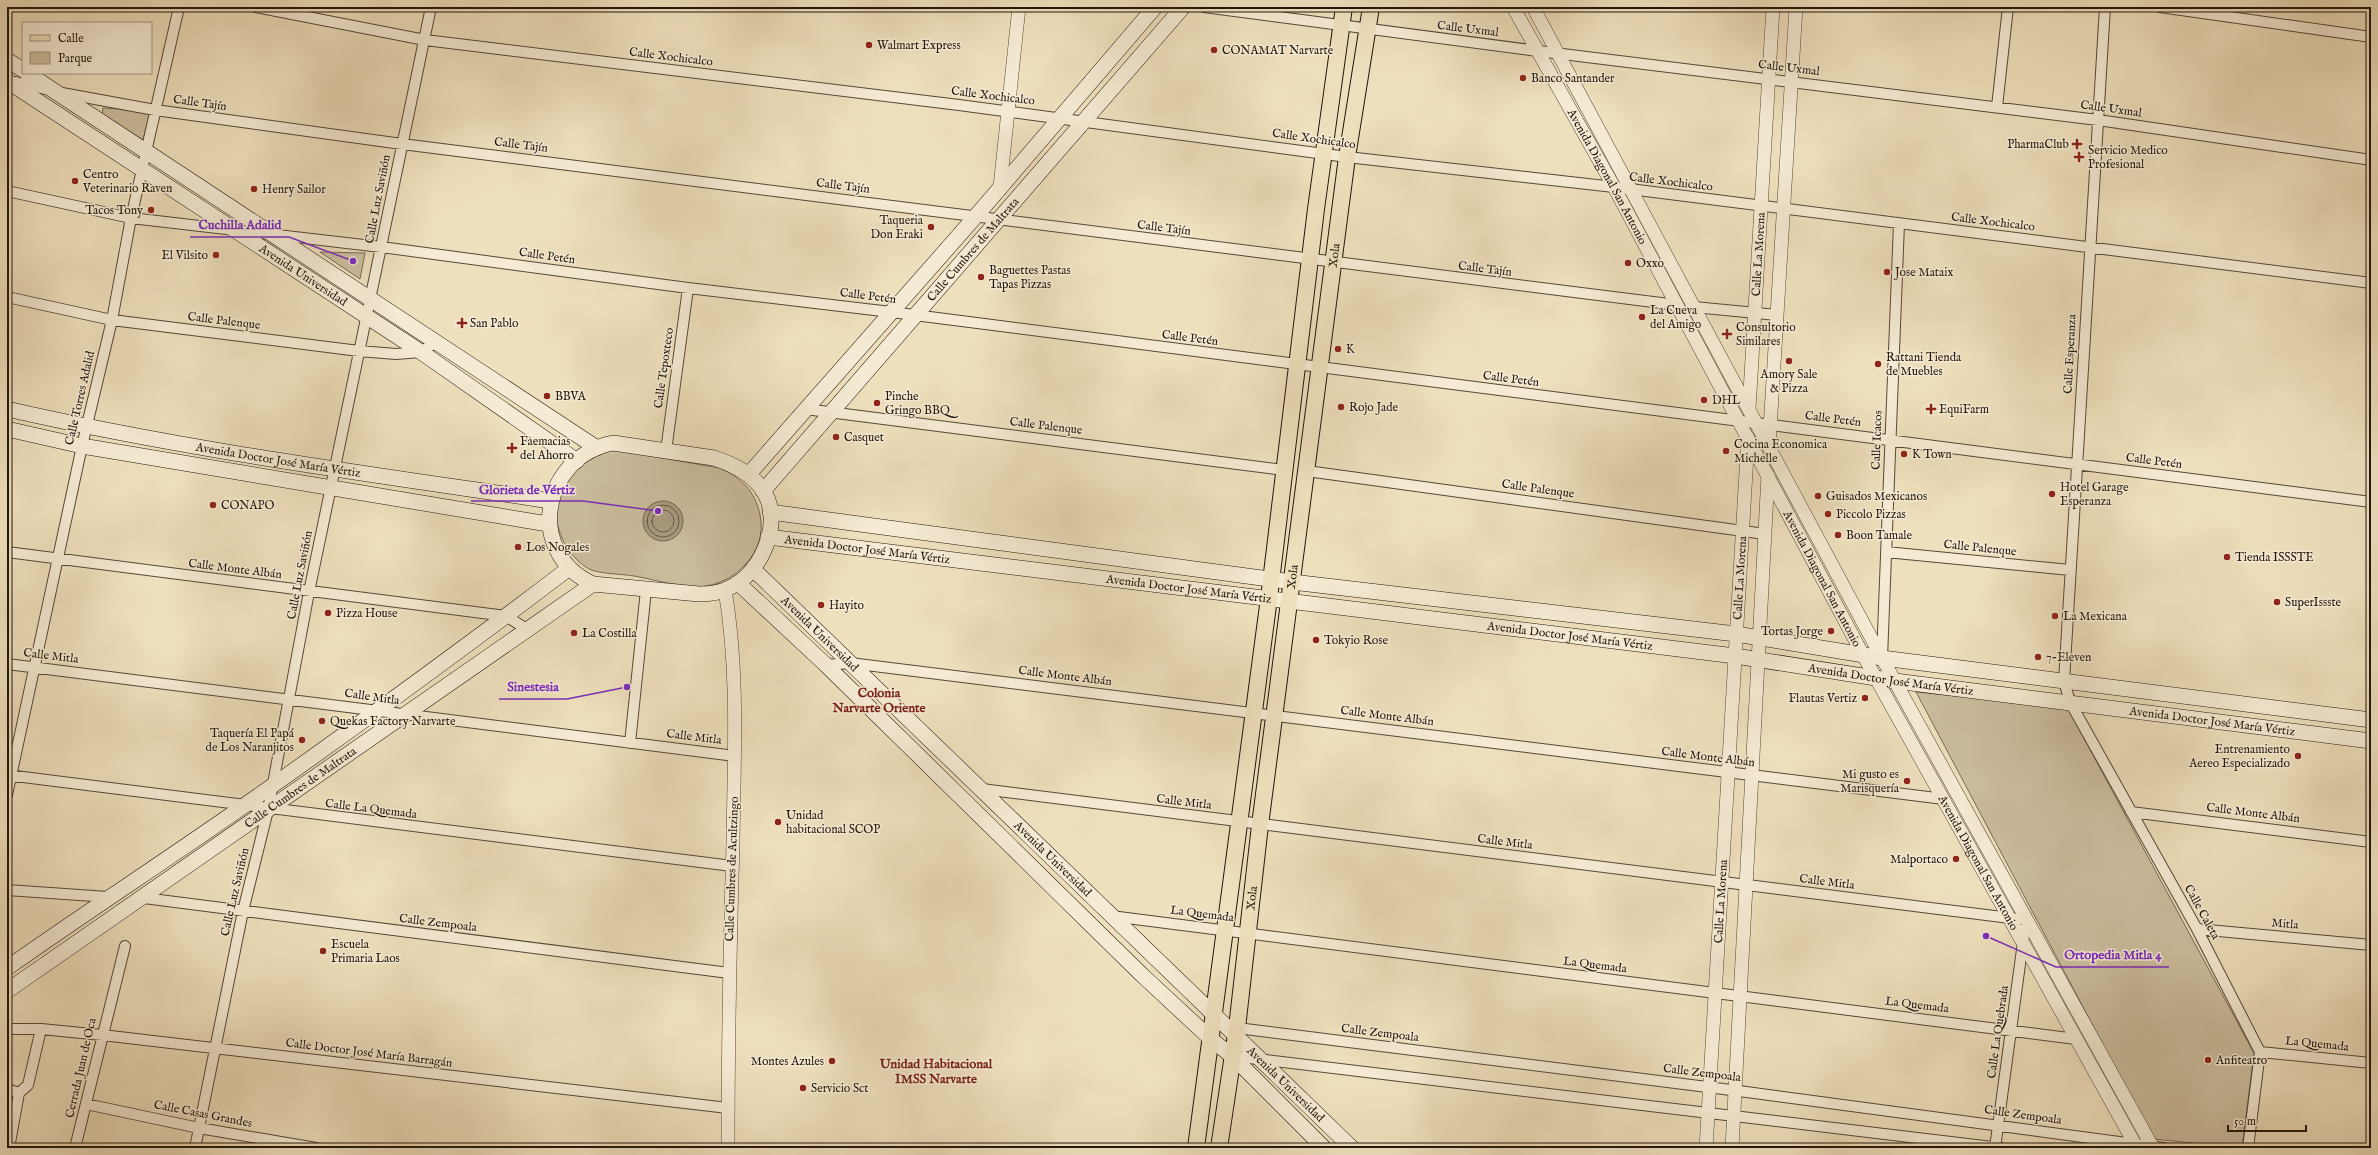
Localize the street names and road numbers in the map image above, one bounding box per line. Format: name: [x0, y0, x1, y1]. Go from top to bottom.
street label: Calle Uxmal: [1436, 18, 1500, 40]
street label: Calle Xochicalco: [628, 44, 714, 70]
street label: Calle Uxmal: [1757, 57, 1821, 79]
street label: Calle Xochicalco: [950, 83, 1036, 109]
street label: Calle Tajín: [172, 92, 228, 114]
street label: Calle Uxmal: [2079, 97, 2143, 121]
street label: Avenida Diagonal San Antonio: [1564, 105, 1651, 247]
street label: Calle Xochicalco: [1271, 126, 1357, 152]
street label: Calle Tajín: [493, 134, 549, 156]
street label: Calle Luz Saviñón: [362, 153, 394, 245]
street label: Calle Xochicalco: [1628, 169, 1714, 195]
street label: Calle Tajín: [815, 175, 871, 197]
street label: Calle Cumbres de Maltrata: [923, 194, 1023, 304]
street label: Calle Xochicalco: [1950, 209, 2036, 235]
street label: Calle La Morena: [1748, 211, 1768, 297]
street label: Calle Tajín: [1136, 217, 1192, 239]
street label: Avenida Universidad: [255, 240, 351, 310]
street label: Xola: [1325, 242, 1343, 269]
street label: Calle Petén: [518, 245, 577, 267]
street label: Calle Tajín: [1457, 258, 1513, 280]
street label: Calle Petén: [839, 285, 898, 307]
street label: Calle Palenque: [187, 309, 262, 334]
street label: Calle Esperanza: [2060, 313, 2081, 394]
street label: Calle Tepoxteco: [651, 326, 678, 410]
street label: Calle Petén: [1161, 327, 1220, 349]
street label: Calle Torres Adalid: [62, 349, 98, 447]
street label: Calle Petén: [1482, 368, 1541, 390]
street label: Calle Petén: [1804, 408, 1863, 430]
street label: Calle Icacos: [1868, 410, 1886, 470]
street label: Calle Palenque: [1009, 414, 1084, 439]
street label: Avenida Doctor José María Vértiz: [194, 439, 362, 480]
street label: Calle Petén: [2125, 450, 2184, 472]
street label: Calle Palenque: [1501, 476, 1576, 503]
street label: Avenida Diagonal San Antonio: [1780, 507, 1865, 650]
street label: Calle Luz Saviñón: [284, 529, 316, 621]
street label: Avenida Doctor José María Vértiz: [783, 531, 951, 567]
street label: Calle La Morena: [1730, 535, 1750, 620]
street label: Calle Palenque: [1943, 537, 2018, 560]
street label: Calle Monte Albán: [187, 556, 283, 582]
street label: Xola: [1283, 563, 1301, 590]
street label: Avenida Doctor José María Vértiz: [1104, 571, 1273, 606]
street label: Avenida Universidad: [777, 592, 862, 675]
street label: Avenida Doctor José María Vértiz: [1485, 618, 1654, 653]
street label: Calle Mitla: [23, 645, 80, 667]
street label: Avenida Doctor José María Vértiz: [1806, 660, 1975, 698]
street label: Calle Monte Albán: [1017, 663, 1113, 689]
street label: Calle Mitla: [343, 686, 401, 708]
street label: Calle Monte Albán: [1339, 703, 1435, 729]
street label: Avenida Doctor José María Vértiz: [2128, 703, 2296, 739]
street label: Calle Mitla: [666, 726, 723, 748]
street label: Calle Cumbres de Maltrata: [241, 743, 360, 831]
street label: Calle Monte Albán: [1660, 744, 1756, 770]
street label: Calle Mitla: [1156, 791, 1213, 813]
street label: Avenida Diagonal San Antonio: [1934, 792, 2022, 933]
street label: Calle La Quemada: [324, 796, 419, 822]
street label: Calle Cumbres de Acultzingo: [722, 796, 742, 942]
street label: Calle Monte Albán: [2205, 800, 2301, 826]
street label: Avenida Universidad: [1010, 817, 1095, 900]
street label: Calle Mitla: [1477, 831, 1534, 853]
street label: Calle Luz Saviñón: [218, 846, 253, 938]
street label: Calle La Morena: [1711, 858, 1731, 944]
street label: Calle Mitla: [1799, 871, 1856, 893]
street label: Calle Caleta: [2181, 882, 2224, 943]
street label: Xola: [1243, 884, 1261, 911]
street label: La Quemada: [1169, 903, 1235, 925]
street label: Calle Zempoala: [398, 911, 479, 936]
street label: Mitla: [2271, 915, 2300, 933]
street label: La Quemada: [1562, 954, 1628, 976]
street label: Calle La Quebrada: [1984, 984, 2012, 1080]
street label: La Quemada: [1884, 994, 1950, 1016]
street label: Cerrada Juan de Oca: [62, 1016, 101, 1120]
street label: Calle Zempoala: [1340, 1021, 1421, 1046]
street label: La Quemada: [2284, 1033, 2350, 1055]
street label: Calle Doctor José María Barragán: [285, 1035, 454, 1072]
street label: Avenida Universidad: [1243, 1042, 1328, 1125]
street label: Calle Zempoala: [1662, 1061, 1743, 1086]
street label: Calle Casas Grandes: [152, 1097, 254, 1131]
street label: Calle Zempoala: [1983, 1102, 2064, 1129]

